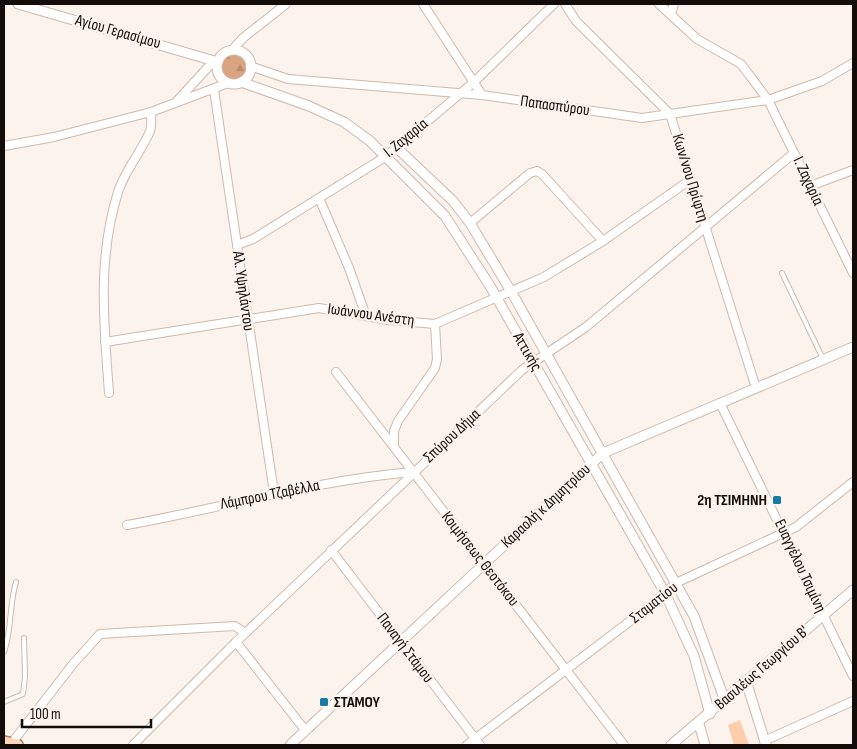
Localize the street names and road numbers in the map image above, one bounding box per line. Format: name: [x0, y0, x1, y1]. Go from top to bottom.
street label: Αγίου Γερασίμου: [72, 11, 163, 53]
street label: Παπασπύρου: [519, 92, 591, 120]
street label: Ι. Ζαχαρία: [380, 114, 432, 162]
street label: Κων/νου Πρίφτη: [668, 132, 712, 224]
street label: Ι. Ζαχαρία: [789, 154, 828, 209]
street label: Αλ. Υψηλάντου: [228, 249, 258, 332]
street label: Ιωάννου Ανέστη: [326, 300, 416, 330]
street label: Αττικής: [508, 328, 546, 375]
street label: Σπύρου Δήμα: [420, 405, 484, 467]
street label: Καραολή κ Δημητρίου: [497, 460, 595, 552]
street label: Λάμπρου Τζαβέλλα: [218, 476, 321, 514]
street label: Κοιμήσεως Θεοτόκου: [437, 508, 523, 610]
street label: Ευαγγέλου Τσιμίνη: [770, 516, 830, 616]
street label: Σταματίου: [626, 578, 682, 628]
street label: Παναγή Στάμου: [373, 609, 437, 687]
street label: Βασιλέως Γεωργίου Β': [711, 622, 813, 714]

